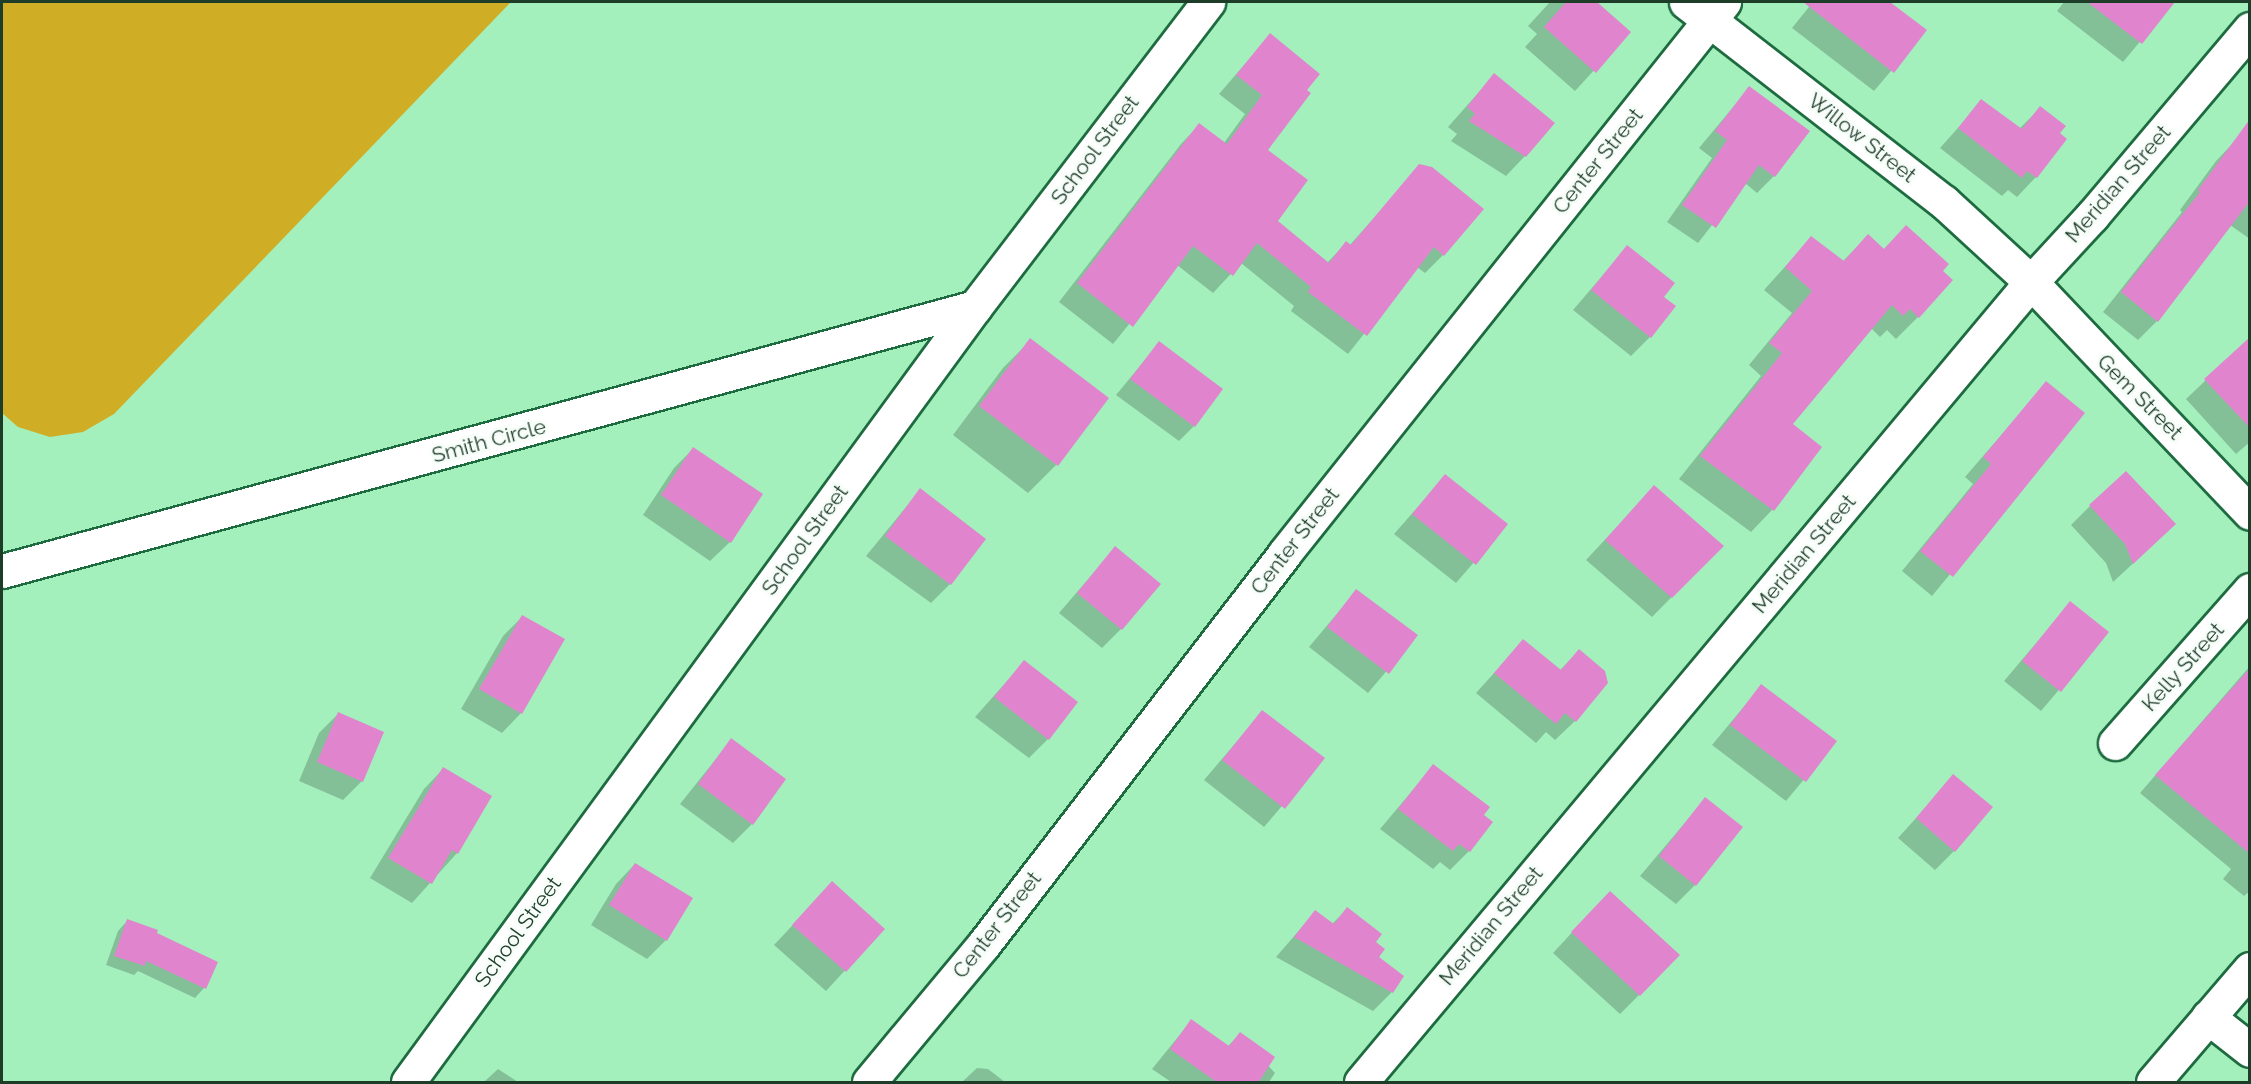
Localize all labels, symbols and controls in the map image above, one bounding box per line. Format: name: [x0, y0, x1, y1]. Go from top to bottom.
street label: Willow Street: [1803, 88, 1921, 188]
street label: School Street: [1046, 90, 1144, 210]
street label: Center Street: [1548, 103, 1648, 219]
street label: Meridian Street: [2060, 120, 2176, 248]
street label: Gem Street: [2092, 349, 2188, 445]
street label: Smith Circle: [429, 414, 549, 468]
street label: School Street: [756, 480, 854, 600]
street label: Center Street: [1245, 482, 1345, 600]
street label: Meridian Street: [1747, 489, 1861, 619]
street label: Kelly Street: [2136, 617, 2230, 717]
street label: Meridian Street: [1434, 861, 1548, 991]
street label: Center Street: [947, 866, 1047, 984]
street label: School Street: [469, 872, 567, 992]

